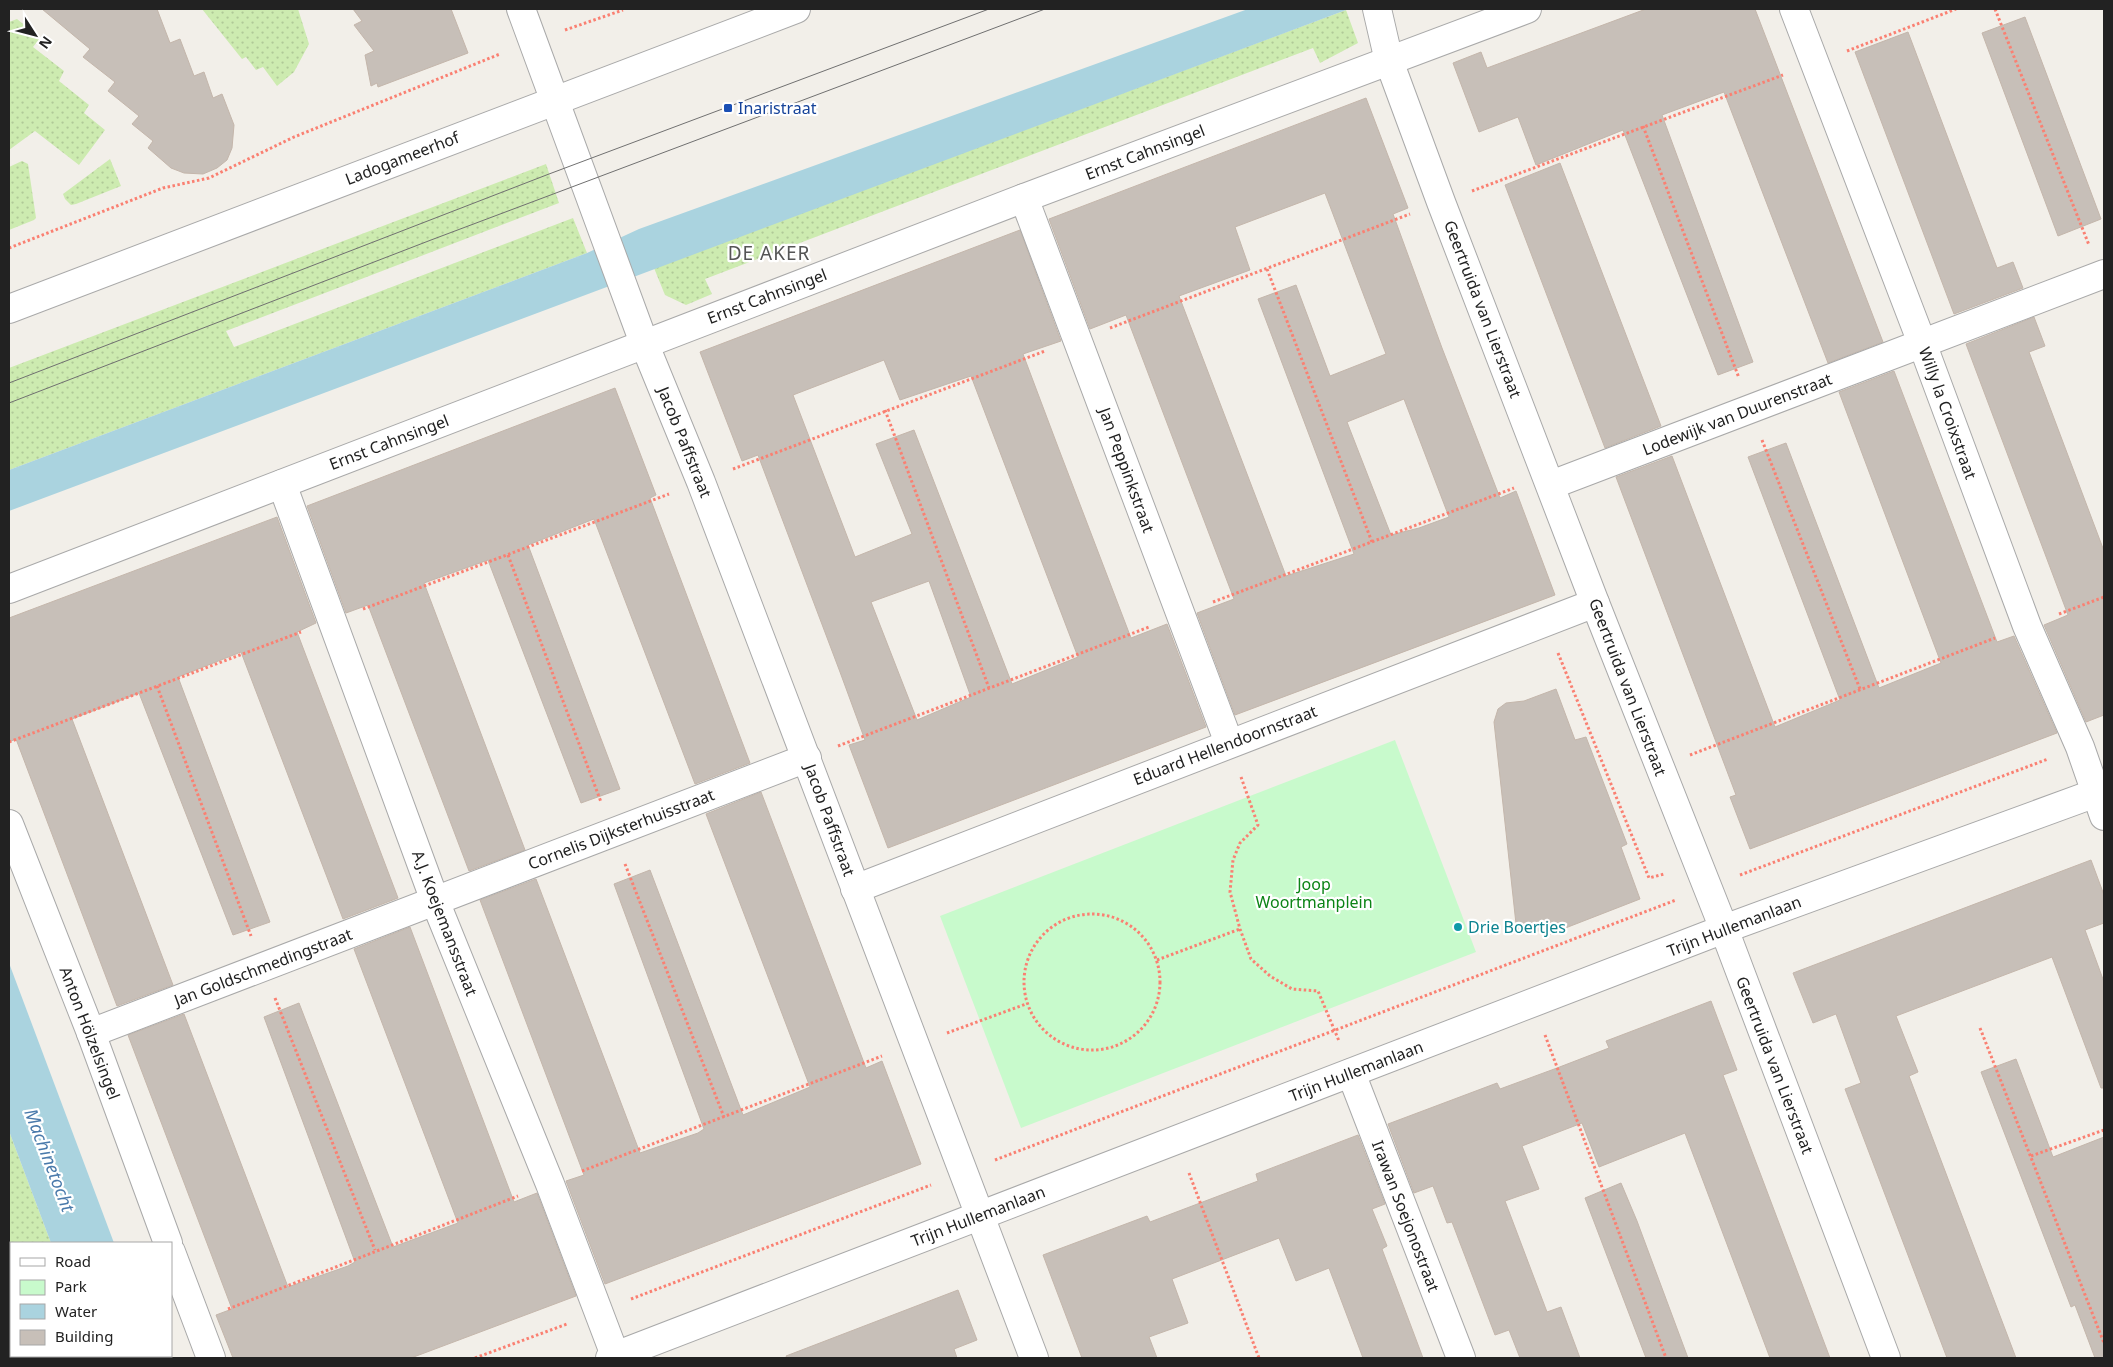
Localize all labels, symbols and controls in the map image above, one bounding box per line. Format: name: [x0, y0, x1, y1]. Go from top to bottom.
north arrow: [10, 10, 60, 60]
text: N: [35, 33, 57, 53]
place label: Inaristraat: [738, 97, 817, 119]
marker: Inaristraat: [722, 102, 734, 114]
street label: Ernst Cahnsingel: [1082, 119, 1208, 185]
street label: Ladogameerhof: [342, 126, 464, 190]
street label: Geertruida van Lierstraat: [1439, 217, 1527, 401]
district label: DE AKER: [728, 240, 810, 266]
street label: Ernst Cahnsingel: [704, 263, 830, 329]
street label: Willy la Croixstraat: [1914, 344, 1982, 482]
street label: Lodewijk van Duurenstraat: [1639, 368, 1835, 460]
street label: Jacob Paffstraat: [652, 381, 717, 501]
street label: Jan Peppinkstraat: [1093, 402, 1160, 536]
street label: Ernst Cahnsingel: [326, 409, 452, 475]
street label: Geertruida van Lierstraat: [1584, 595, 1672, 779]
street label: Eduard Hellendoornstraat: [1130, 700, 1320, 790]
street label: Jacob Paffstraat: [799, 759, 861, 879]
street label: Cornelis Dijksterhuisstraat: [525, 783, 718, 875]
street label: A.J. Koejemansstraat: [407, 847, 483, 999]
park label: Joop Woortmanplein: [1255, 873, 1373, 913]
street label: Trijn Hullemanlaan: [1664, 890, 1804, 962]
place label: Drie Boertjes: [1468, 916, 1566, 938]
marker: Drie Boertjes: [1452, 921, 1464, 933]
street label: Jan Goldschmedingstraat: [169, 923, 355, 1012]
street label: Anton Hölzelsingel: [55, 963, 125, 1103]
street label: Geertruida van Lierstraat: [1731, 973, 1819, 1157]
street label: Trijn Hullemanlaan: [1286, 1035, 1426, 1107]
water label: Machinetocht: [19, 1105, 81, 1216]
street label: Irawan Soejonostraat: [1367, 1137, 1445, 1295]
street label: Trijn Hullemanlaan: [908, 1180, 1048, 1252]
legend: [10, 1242, 172, 1357]
text: Road: [55, 1251, 91, 1271]
text: Park: [55, 1276, 87, 1296]
text: Water: [55, 1301, 97, 1321]
text: Building: [55, 1326, 113, 1346]

